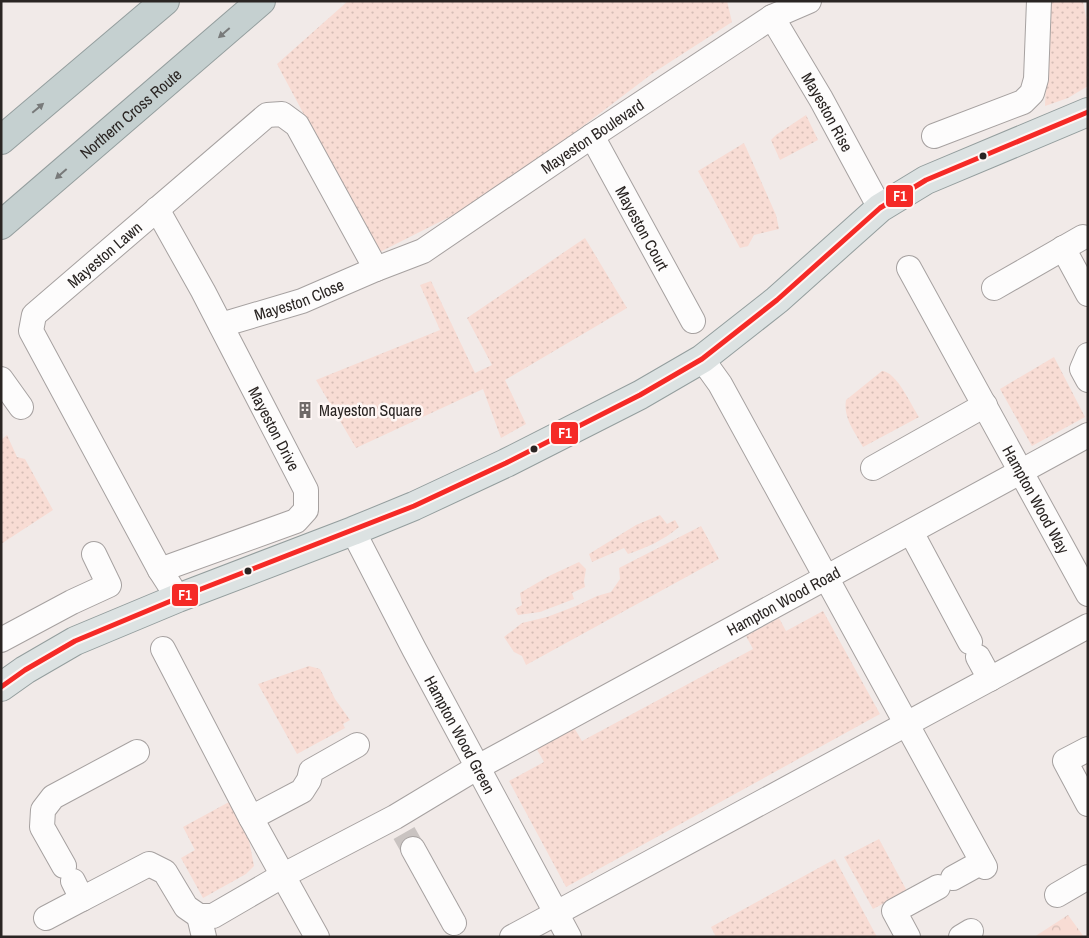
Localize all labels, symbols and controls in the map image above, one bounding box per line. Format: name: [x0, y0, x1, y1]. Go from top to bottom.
one-way arrow: [218, 27, 230, 39]
street label: Northern Cross Route: [75, 63, 186, 163]
street label: Mayeston Rise: [797, 68, 858, 155]
street label: Mayeston Boulevard: [536, 94, 648, 179]
one-way arrow: [32, 103, 45, 114]
unlabelled marker: [978, 151, 988, 161]
one-way arrow: [55, 168, 68, 179]
street label: Mayeston Court: [610, 182, 674, 274]
line badge: F1: [885, 184, 914, 208]
text: F1: [893, 187, 907, 205]
street label: Mayeston Lawn: [62, 216, 146, 293]
street label: Mayeston Close: [251, 273, 347, 326]
street label: Mayeston Drive: [243, 383, 305, 475]
place label: Mayeston Square: [319, 399, 422, 421]
building icon: Mayeston Square: [295, 400, 315, 420]
line badge: F1: [550, 421, 579, 445]
text: F1: [558, 424, 572, 442]
street label: Hampton Wood Way: [997, 441, 1075, 558]
unlabelled marker: [529, 444, 539, 454]
street label: Hampton Wood Road: [723, 561, 844, 641]
unlabelled marker: [243, 566, 253, 576]
line badge: F1: [171, 583, 199, 607]
text: F1: [178, 586, 192, 604]
street label: Hampton Wood Green: [419, 672, 501, 798]

